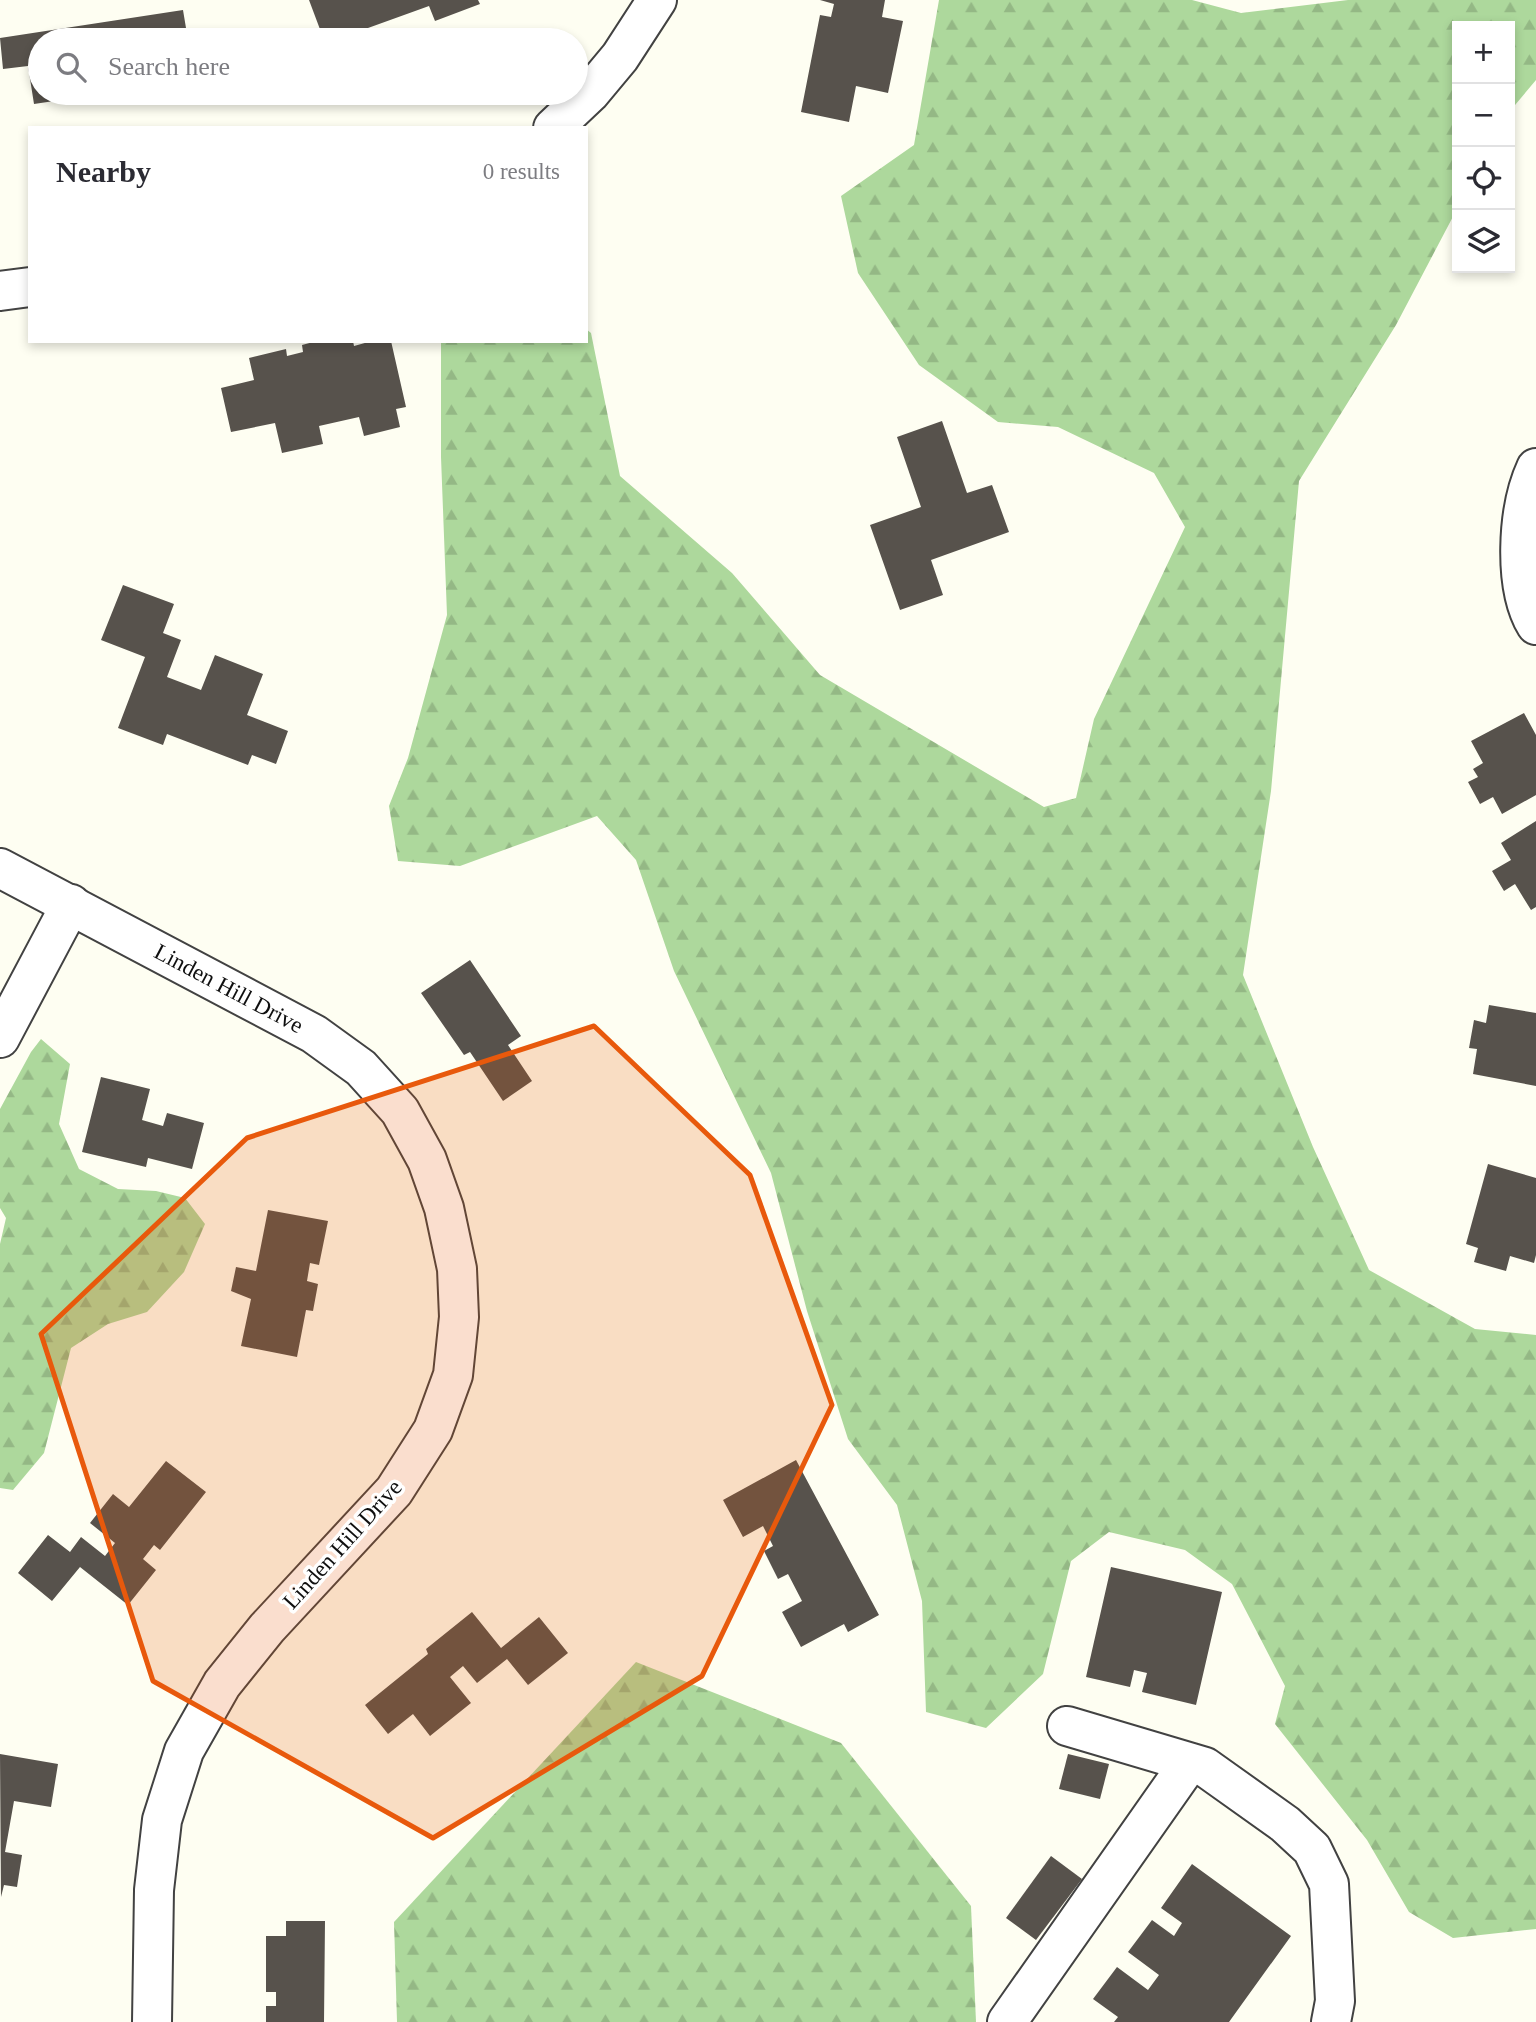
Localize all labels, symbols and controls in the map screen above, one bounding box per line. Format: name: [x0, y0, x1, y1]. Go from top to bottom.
map controls: [1452, 21, 1515, 273]
button: +: [1452, 21, 1515, 84]
search box: [28, 28, 588, 105]
icon: search: [52, 48, 90, 86]
text: Search here: [108, 52, 230, 81]
button: −: [1452, 84, 1515, 147]
button: locate: [1452, 147, 1515, 210]
text: Nearby: [56, 155, 151, 188]
text: 0 results: [483, 159, 560, 184]
button: layers: [1452, 210, 1515, 273]
street label: Linden Hill Drive: [150, 939, 307, 1038]
street label: Linden Hill Drive: [278, 1475, 407, 1614]

